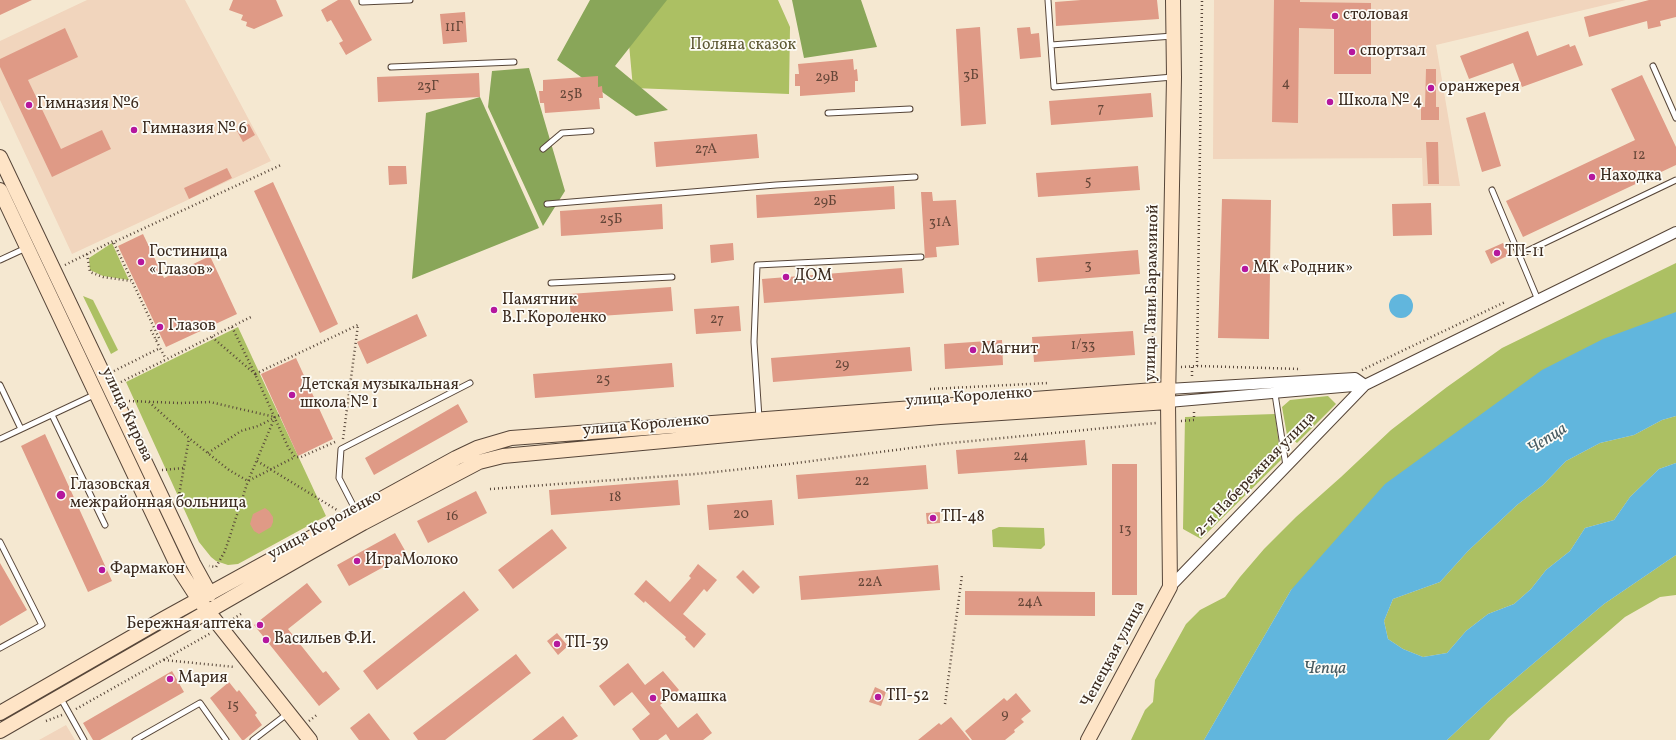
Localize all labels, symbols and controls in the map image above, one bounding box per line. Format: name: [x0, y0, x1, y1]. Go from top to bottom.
place label: столовая: [1343, 6, 1408, 26]
marker: столовая: [1330, 11, 1340, 21]
house number: 11Г: [445, 20, 463, 36]
park label: Поляна сказок: [690, 36, 796, 56]
place label: спортзал: [1360, 42, 1426, 62]
marker: спортзал: [1347, 47, 1357, 57]
house number: 3Б: [963, 68, 979, 84]
house number: 29В: [815, 70, 839, 86]
house number: 4: [1282, 76, 1290, 92]
place label: оранжерея: [1439, 78, 1520, 98]
house number: 23Г: [417, 79, 439, 95]
marker: оранжерея: [1426, 83, 1436, 93]
house number: 25В: [560, 87, 582, 103]
place label: Школа № 4: [1338, 92, 1422, 112]
place label: Гимназия №6: [37, 95, 139, 115]
marker: Школа № 4: [1325, 97, 1335, 107]
marker: Гимназия №6: [24, 100, 34, 110]
house number: 7: [1098, 101, 1104, 117]
place label: Гимназия № 6: [142, 120, 247, 140]
marker: Гимназия № 6: [129, 125, 139, 135]
house number: 27А: [695, 142, 717, 158]
house number: 12: [1633, 148, 1645, 164]
place label: Находка: [1600, 167, 1662, 187]
marker: Находка: [1587, 172, 1597, 182]
house number: 5: [1085, 174, 1091, 190]
house number: 29Б: [813, 194, 837, 210]
street label: улица Тани Барамзиной: [1142, 204, 1164, 382]
house number: 25Б: [600, 212, 622, 228]
house number: 31А: [929, 215, 951, 231]
place label: Гостиница «Глазов»: [149, 243, 228, 281]
place label: ТП-11: [1505, 243, 1544, 263]
marker: ТП-11: [1492, 248, 1502, 258]
marker: Гостиница «Глазов»: [136, 257, 146, 267]
house number: 3: [1084, 258, 1092, 274]
place label: МК «Родник»: [1253, 259, 1353, 279]
marker: МК «Родник»: [1240, 264, 1250, 274]
place label: ДОМ: [794, 267, 832, 287]
marker: ДОМ: [781, 272, 791, 282]
place label: Памятник В.Г.Короленко: [502, 291, 606, 329]
marker: Памятник В.Г.Короленко: [489, 305, 499, 315]
house number: 27: [710, 312, 724, 328]
place label: Глазов: [168, 317, 216, 337]
marker: Глазов: [155, 322, 165, 332]
house number: 1/33: [1071, 338, 1095, 354]
place label: Магнит: [981, 340, 1038, 360]
marker: Магнит: [968, 345, 978, 355]
house number: 29: [835, 357, 849, 373]
street label: улица Кирова: [96, 365, 156, 465]
house number: 25: [596, 372, 610, 388]
place label: Детская музыкальная школа № 1: [300, 376, 459, 414]
street label: улица Короленко: [905, 384, 1033, 412]
marker: Детская музыкальная школа № 1: [287, 390, 297, 400]
street label: 2-я Набережная улица: [1191, 409, 1321, 541]
street label: улица Короленко: [582, 411, 710, 441]
water label: Чепца: [1525, 420, 1571, 460]
house number: 24: [1013, 449, 1029, 465]
house number: 22: [854, 474, 870, 490]
place label: Глазовская межрайонная больница: [70, 476, 246, 514]
street label: улица Короленко: [265, 487, 385, 565]
marker: Глазовская межрайонная больница: [55, 489, 67, 501]
house number: 18: [609, 490, 621, 506]
house number: 20: [733, 507, 749, 523]
place label: ТП-48: [941, 508, 985, 528]
house number: 16: [446, 509, 458, 525]
marker: ТП-48: [928, 513, 938, 523]
house number: 13: [1119, 522, 1131, 538]
place label: ИграМолоко: [365, 551, 458, 571]
marker: ИграМолоко: [352, 556, 362, 566]
place label: Фармакон: [110, 560, 185, 580]
marker: Фармакон: [97, 565, 107, 575]
house number: 22А: [858, 575, 882, 591]
house number: 24А: [1017, 595, 1043, 611]
street label: Чепецкая улица: [1078, 598, 1150, 712]
place label: Бережная аптека: [127, 615, 252, 635]
marker: Бережная аптека: [255, 620, 265, 630]
place label: Васильев Ф.И.: [274, 630, 376, 650]
place label: ТП-39: [565, 634, 608, 654]
marker: Васильев Ф.И.: [261, 635, 271, 645]
marker: ТП-39: [552, 639, 562, 649]
water label: Чепца: [1304, 660, 1346, 680]
place label: Мария: [178, 669, 228, 689]
marker: Мария: [165, 674, 175, 684]
place label: ТП-52: [886, 687, 929, 707]
place label: Ромашка: [661, 688, 727, 708]
marker: ТП-52: [873, 692, 883, 702]
marker: Ромашка: [648, 693, 658, 703]
house number: 15: [227, 698, 239, 714]
house number: 9: [1001, 707, 1009, 723]

